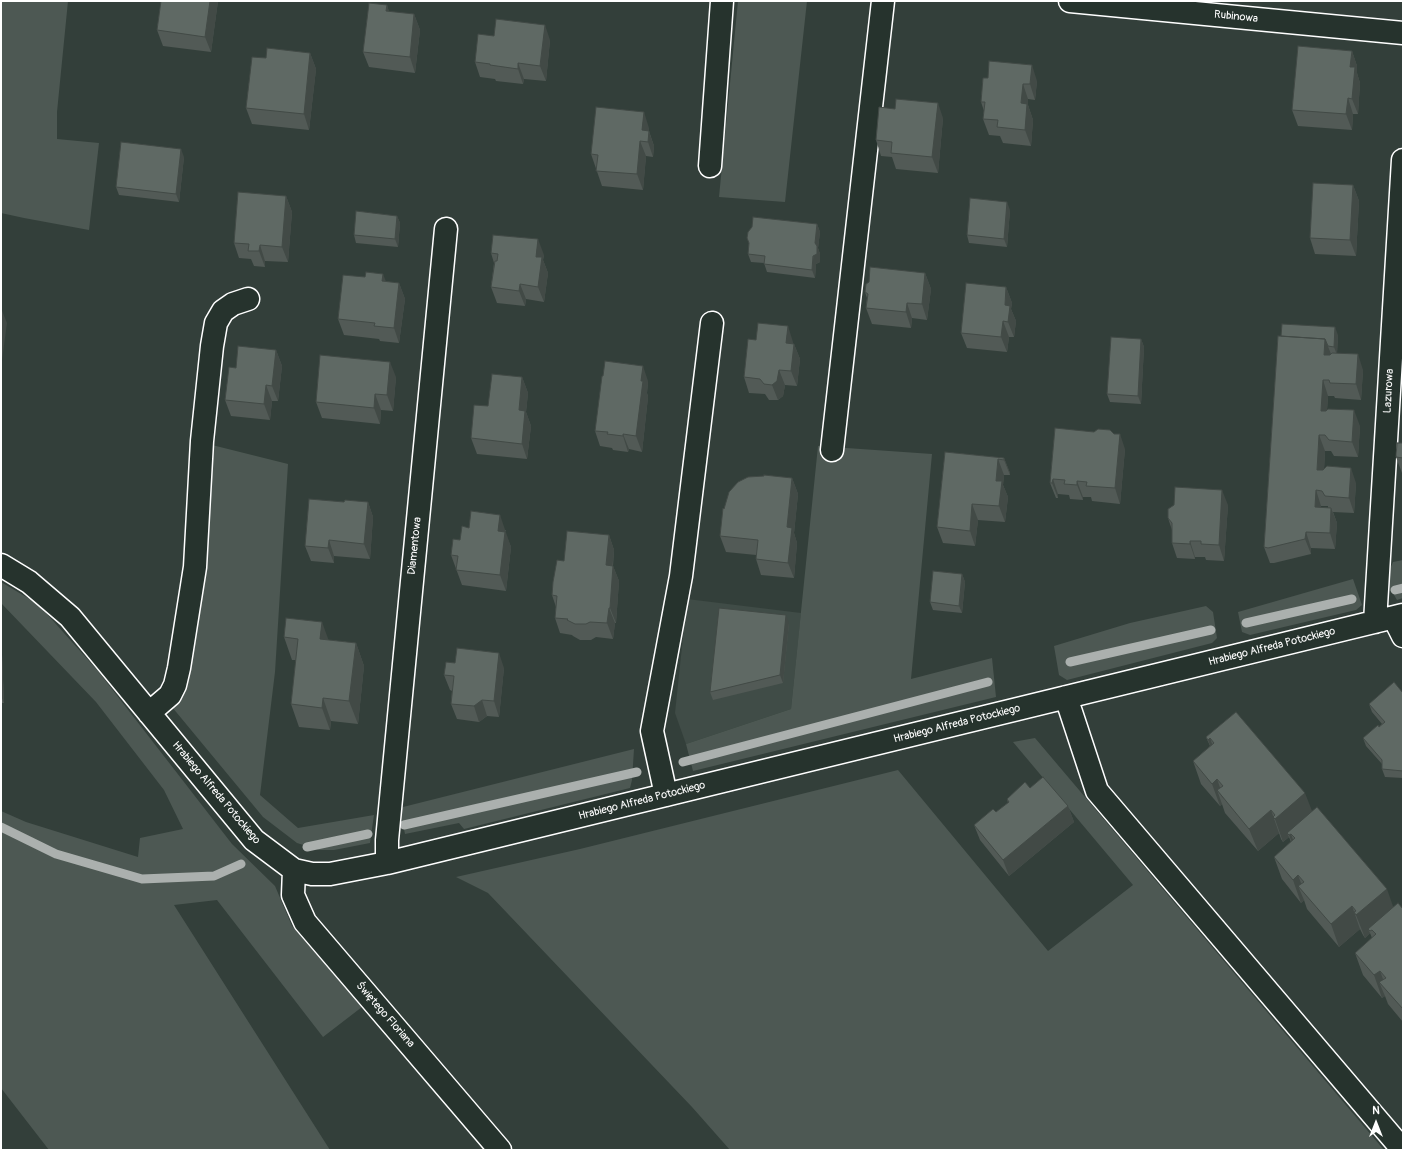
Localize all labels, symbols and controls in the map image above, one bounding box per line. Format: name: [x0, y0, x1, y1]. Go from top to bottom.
street label: Rubinowa: [1213, 8, 1259, 26]
street label: Lazurowa: [1381, 368, 1397, 414]
street label: Diamentowa: [405, 517, 425, 575]
street label: Hrabiego Alfreda Potockiego: [1207, 625, 1337, 669]
street label: Hrabiego Alfreda Potockiego: [892, 702, 1022, 746]
street label: Hrabiego Alfreda Potockiego: [169, 739, 263, 847]
street label: Hrabiego Alfreda Potockiego: [577, 779, 707, 823]
street label: Świętego Floriana: [353, 980, 417, 1050]
north arrow: [1356, 1103, 1396, 1143]
text: N: [1372, 1104, 1380, 1117]

